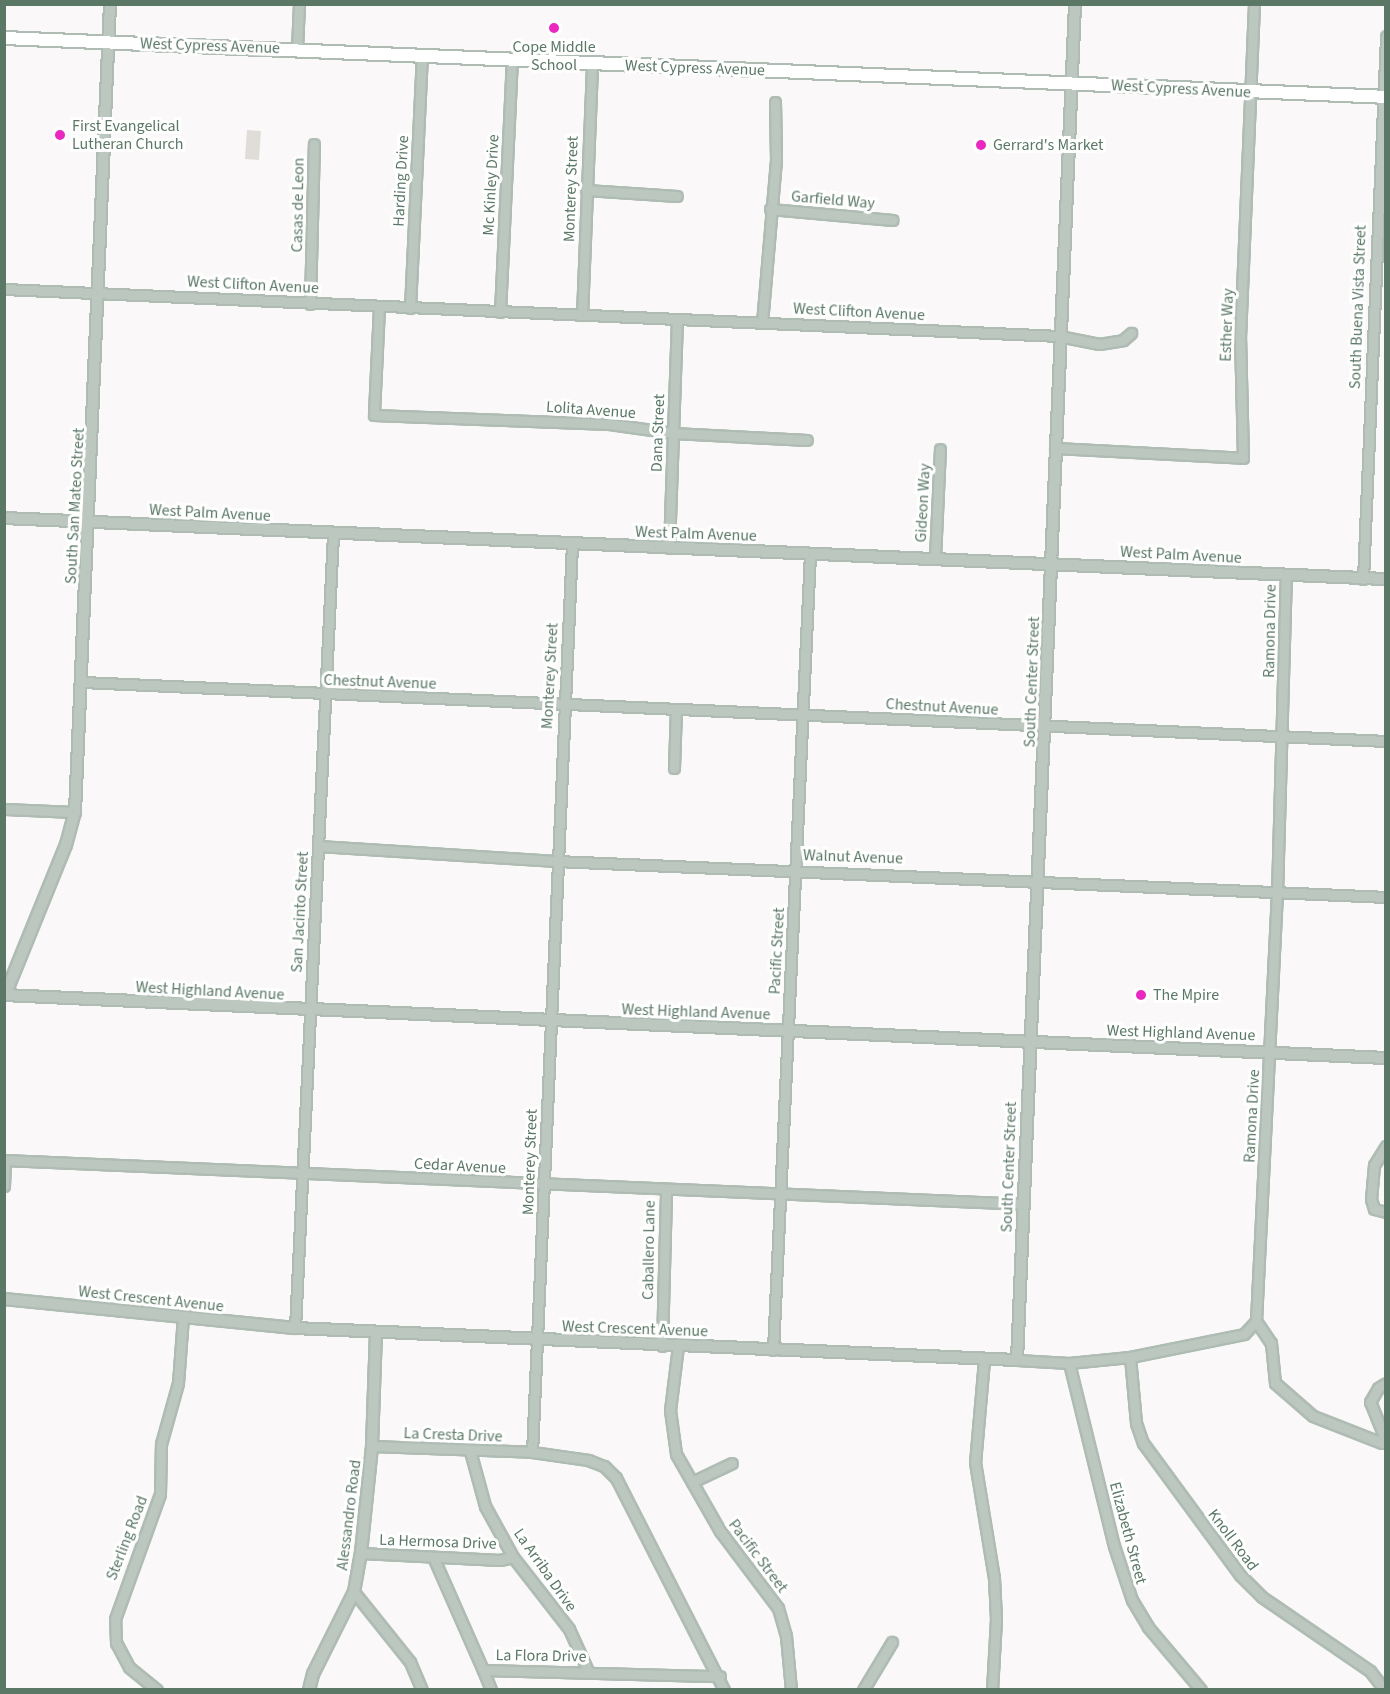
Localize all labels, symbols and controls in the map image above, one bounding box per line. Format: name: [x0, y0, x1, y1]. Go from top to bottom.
marker: Cope Middle School: [547, 21, 561, 35]
street label: West Cypress Avenue: [140, 34, 280, 58]
place label: Cope Middle School: [512, 37, 596, 75]
street label: West Cypress Avenue: [625, 56, 765, 80]
street label: West Cypress Avenue: [1111, 76, 1251, 102]
place label: First Evangelical Lutheran Church: [72, 116, 183, 154]
marker: First Evangelical Lutheran Church: [53, 128, 67, 142]
street label: Mc Kinley Drive: [479, 134, 503, 236]
street label: Harding Drive: [389, 135, 413, 227]
place label: Gerrard's Market: [993, 135, 1103, 155]
street label: Monterey Street: [560, 136, 582, 242]
marker: Gerrard's Market: [974, 138, 988, 152]
street label: Casas de Leon: [288, 157, 308, 253]
street label: Garfield Way: [790, 187, 876, 213]
street label: South Buena Vista Street: [1346, 225, 1370, 389]
street label: West Clifton Avenue: [187, 272, 319, 298]
street label: Esther Way: [1216, 288, 1238, 362]
street label: West Clifton Avenue: [793, 299, 925, 325]
street label: Dana Street: [647, 394, 669, 472]
street label: Lolita Avenue: [545, 397, 637, 423]
street label: South San Mateo Street: [61, 427, 89, 585]
street label: Gideon Way: [911, 463, 935, 543]
street label: West Palm Avenue: [149, 500, 271, 526]
street label: West Palm Avenue: [635, 522, 757, 546]
street label: West Palm Avenue: [1120, 542, 1242, 568]
street label: Ramona Drive: [1260, 584, 1280, 678]
street label: South Center Street: [1020, 616, 1044, 748]
street label: Monterey Street: [538, 622, 562, 730]
street label: Chestnut Avenue: [323, 670, 437, 694]
street label: Chestnut Avenue: [885, 694, 999, 720]
street label: Walnut Avenue: [803, 846, 903, 868]
street label: San Jacinto Street: [287, 851, 313, 973]
street label: Pacific Street: [765, 907, 789, 995]
street label: West Highland Avenue: [135, 978, 285, 1004]
place label: The Mpire: [1153, 985, 1219, 1005]
marker: The Mpire: [1134, 988, 1148, 1002]
street label: West Highland Avenue: [621, 1000, 771, 1024]
street label: West Highland Avenue: [1106, 1021, 1256, 1045]
street label: Ramona Drive: [1240, 1069, 1264, 1163]
street label: South Center Street: [997, 1101, 1021, 1233]
street label: Monterey Street: [519, 1109, 541, 1215]
street label: Cedar Avenue: [414, 1154, 506, 1178]
street label: Caballero Lane: [639, 1200, 659, 1300]
street label: West Crescent Avenue: [77, 1282, 225, 1316]
street label: West Crescent Avenue: [562, 1317, 708, 1341]
street label: La Cresta Drive: [403, 1424, 503, 1446]
street label: Alessandro Road: [333, 1459, 365, 1571]
street label: Elizabeth Street: [1105, 1480, 1151, 1586]
street label: Sterling Road: [102, 1493, 152, 1583]
street label: Knoll Road: [1204, 1505, 1262, 1575]
street label: Pacific Street: [724, 1516, 792, 1596]
street label: La Arriba Drive: [509, 1525, 581, 1615]
street label: La Hermosa Drive: [379, 1530, 497, 1554]
street label: La Flora Drive: [495, 1646, 587, 1666]

